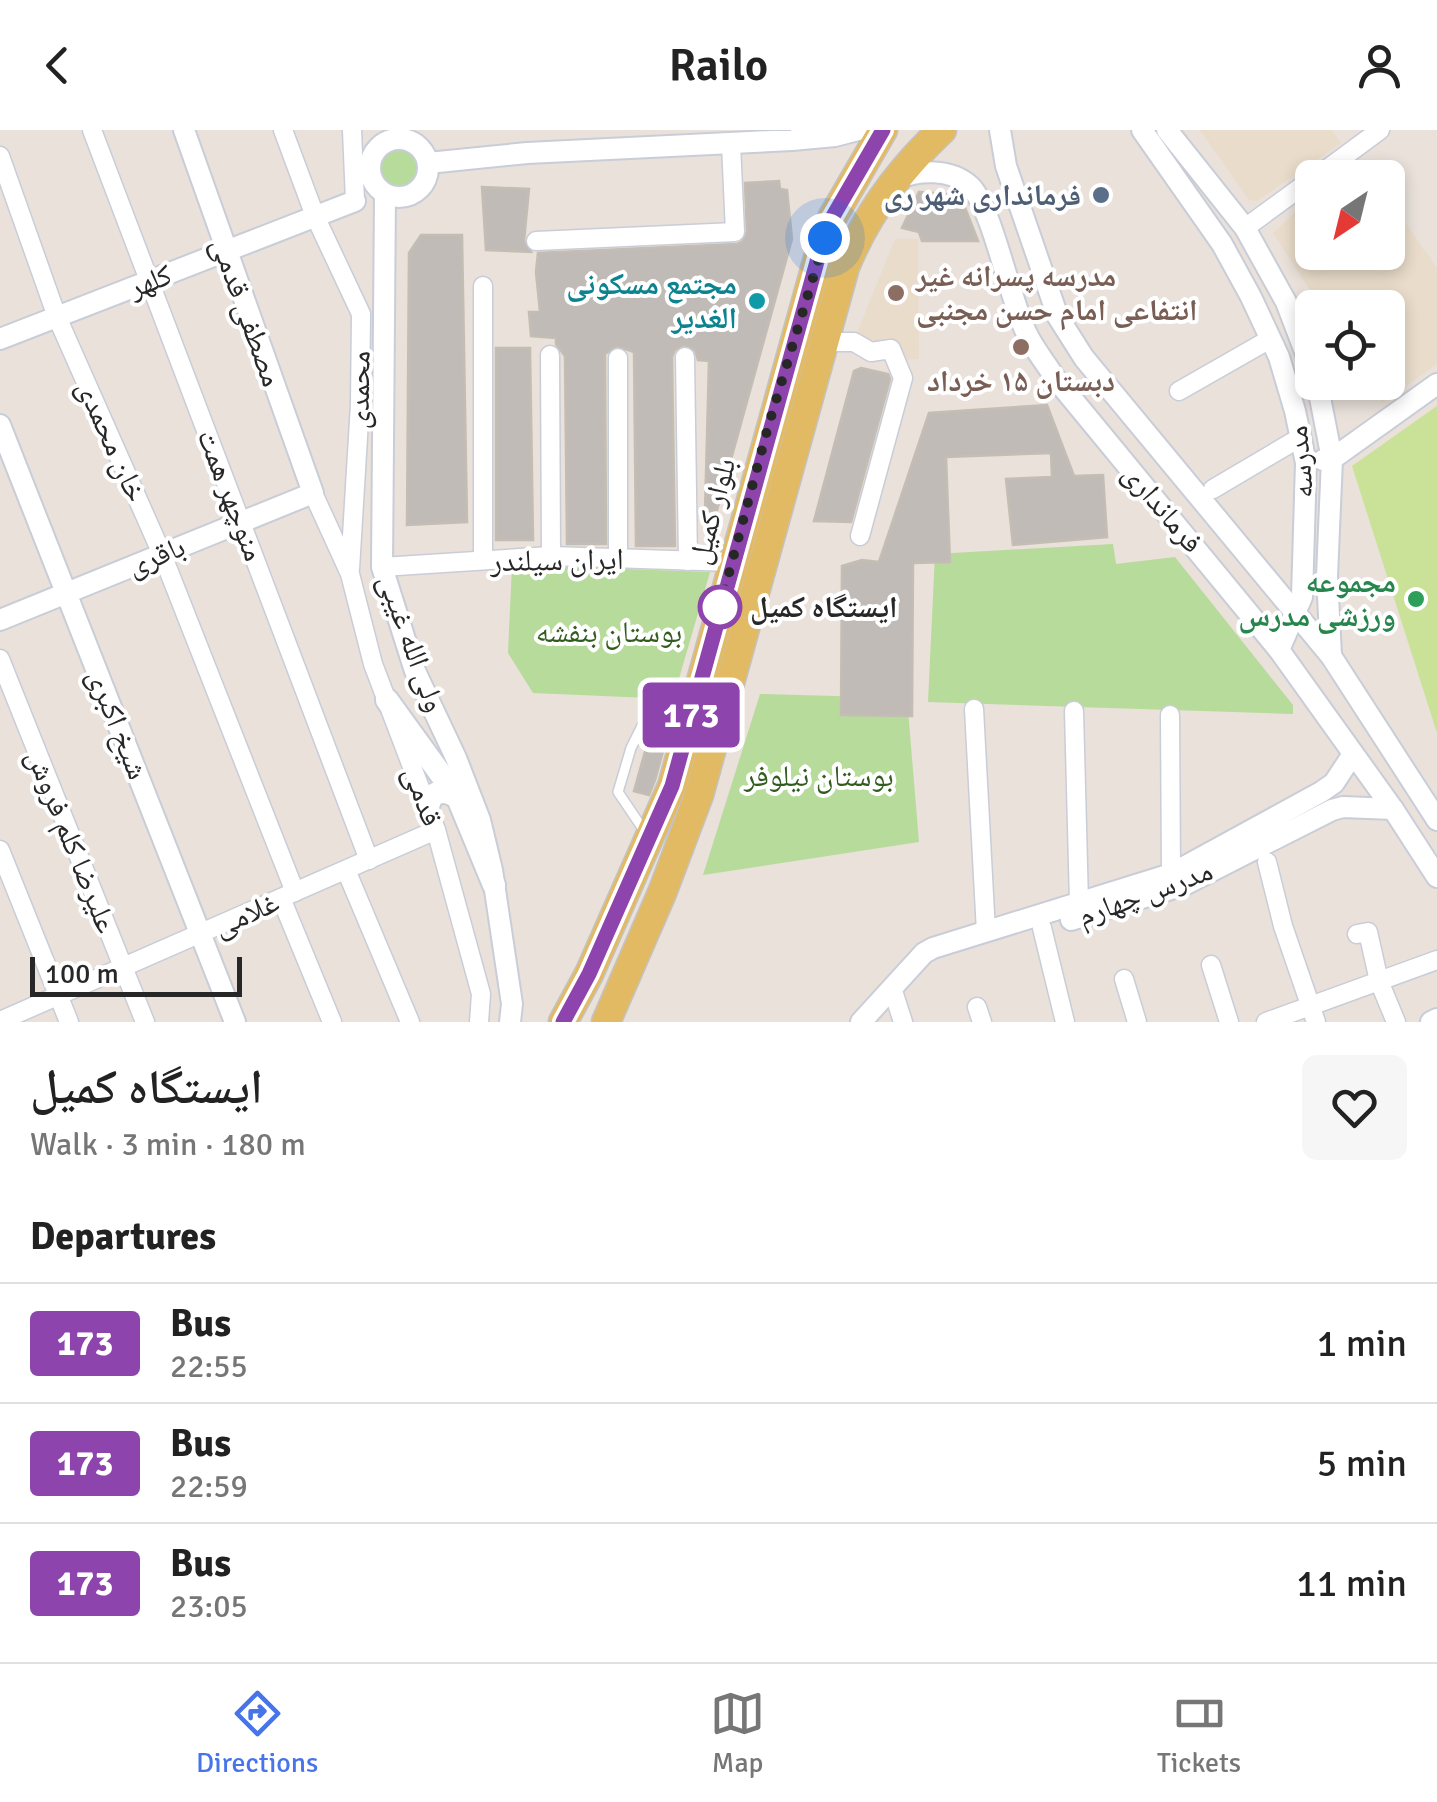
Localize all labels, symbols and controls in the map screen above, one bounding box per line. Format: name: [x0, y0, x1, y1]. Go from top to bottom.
icon: back: [30, 38, 85, 93]
text: Railo: [669, 38, 768, 93]
icon: person: [1352, 38, 1407, 93]
north arrow: [1295, 160, 1405, 270]
map controls: [1295, 160, 1405, 400]
place label: فرمانداری شهر ری: [883, 177, 1081, 214]
marker: فرمانداری شهر ری: [1090, 184, 1112, 206]
your location: [800, 213, 850, 263]
street label: مصطفی قدمی: [202, 233, 291, 392]
street label: کلهر: [122, 256, 177, 307]
place label: مدرسه پسرانه غیر انتفاعی امام حسن مجنبی: [914, 258, 1197, 331]
place label: مجتمع مسکونی الغدیر: [566, 266, 737, 337]
marker: مدرسه پسرانه غیر انتفاعی امام حسن مجنبی: [885, 282, 907, 304]
marker: مجتمع مسکونی الغدیر: [746, 290, 768, 312]
button: locate: [1295, 290, 1405, 400]
marker: دبستان ۱۵ خرداد: [1010, 336, 1032, 358]
street label: محمدی: [340, 350, 379, 430]
place label: دبستان ۱۵ خرداد: [927, 363, 1115, 400]
street label: خان محمدی: [68, 374, 155, 508]
street label: منوچهر همت: [189, 424, 273, 566]
street label: مدرسه: [1279, 424, 1322, 500]
street label: بلوار کمیل: [681, 454, 744, 568]
street label: فرمانداری: [1114, 456, 1211, 561]
street label: باقری: [122, 528, 191, 585]
street label: ایران سیلندر: [489, 541, 624, 580]
place label: مجموعه ورزشی مدرس: [1238, 564, 1396, 635]
street label: ولی الله غیبی: [370, 569, 454, 717]
marker: ایستگاه کمیل: [699, 586, 741, 628]
marker: مجموعه ورزشی مدرس: [1405, 588, 1427, 610]
place label: ایستگاه کمیل: [750, 589, 898, 626]
park label: بوستان بنفشه: [536, 614, 682, 651]
street label: شیخ اکبری: [79, 663, 156, 785]
line badge: 173: [634, 682, 748, 748]
text: 173: [663, 694, 719, 737]
street label: علیرضا کلم فروش: [17, 744, 125, 939]
park label: بوستان نیلوفر: [743, 758, 894, 795]
street label: قدمی: [395, 761, 450, 831]
street label: مدرس چهارم: [1073, 852, 1218, 935]
street label: غلامی: [208, 884, 285, 945]
scale bar: [30, 952, 242, 996]
text: 100 m: [45, 957, 119, 991]
button: heart: [1302, 1055, 1407, 1160]
text: ایستگاه کمیل: [30, 1058, 263, 1117]
text: Walk · 3 min · 180 m: [30, 1125, 306, 1164]
text: Departures: [30, 1213, 216, 1260]
text: Bus: [170, 1300, 231, 1347]
text: 1 min: [1317, 1320, 1407, 1367]
text: 173: [57, 1322, 113, 1365]
text: 22:55: [170, 1347, 248, 1386]
text: Bus: [170, 1420, 231, 1467]
text: 5 min: [1317, 1440, 1407, 1487]
text: 173: [57, 1442, 113, 1485]
text: 22:59: [170, 1467, 248, 1506]
text: Bus: [170, 1540, 231, 1587]
text: 11 min: [1296, 1560, 1407, 1607]
text: 173: [57, 1562, 113, 1605]
text: 23:05: [170, 1587, 248, 1626]
tab: Directions: [196, 1686, 318, 1780]
tab: Map: [710, 1686, 765, 1780]
tab: Tickets: [1157, 1686, 1241, 1780]

